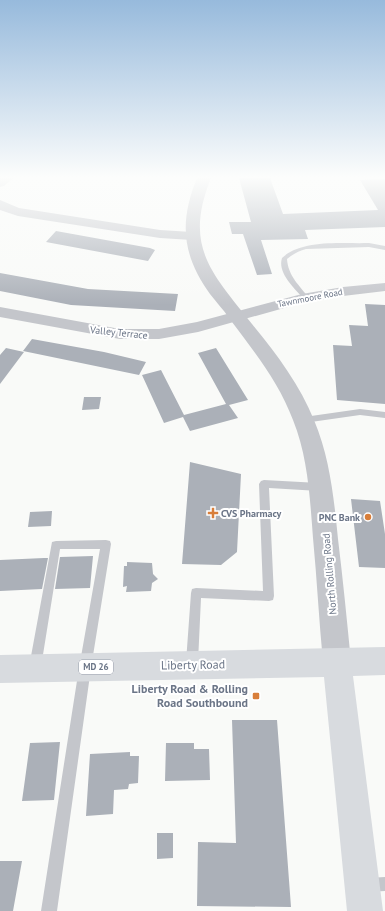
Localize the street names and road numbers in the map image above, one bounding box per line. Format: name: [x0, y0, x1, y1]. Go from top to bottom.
street label: Tawnmoore Road: [276, 286, 344, 309]
street label: Valley Terrace: [88, 323, 148, 342]
street label: North Rolling Road: [319, 533, 340, 615]
street label: Liberty Road: [161, 656, 225, 673]
road number: MD 26: [79, 660, 113, 674]

